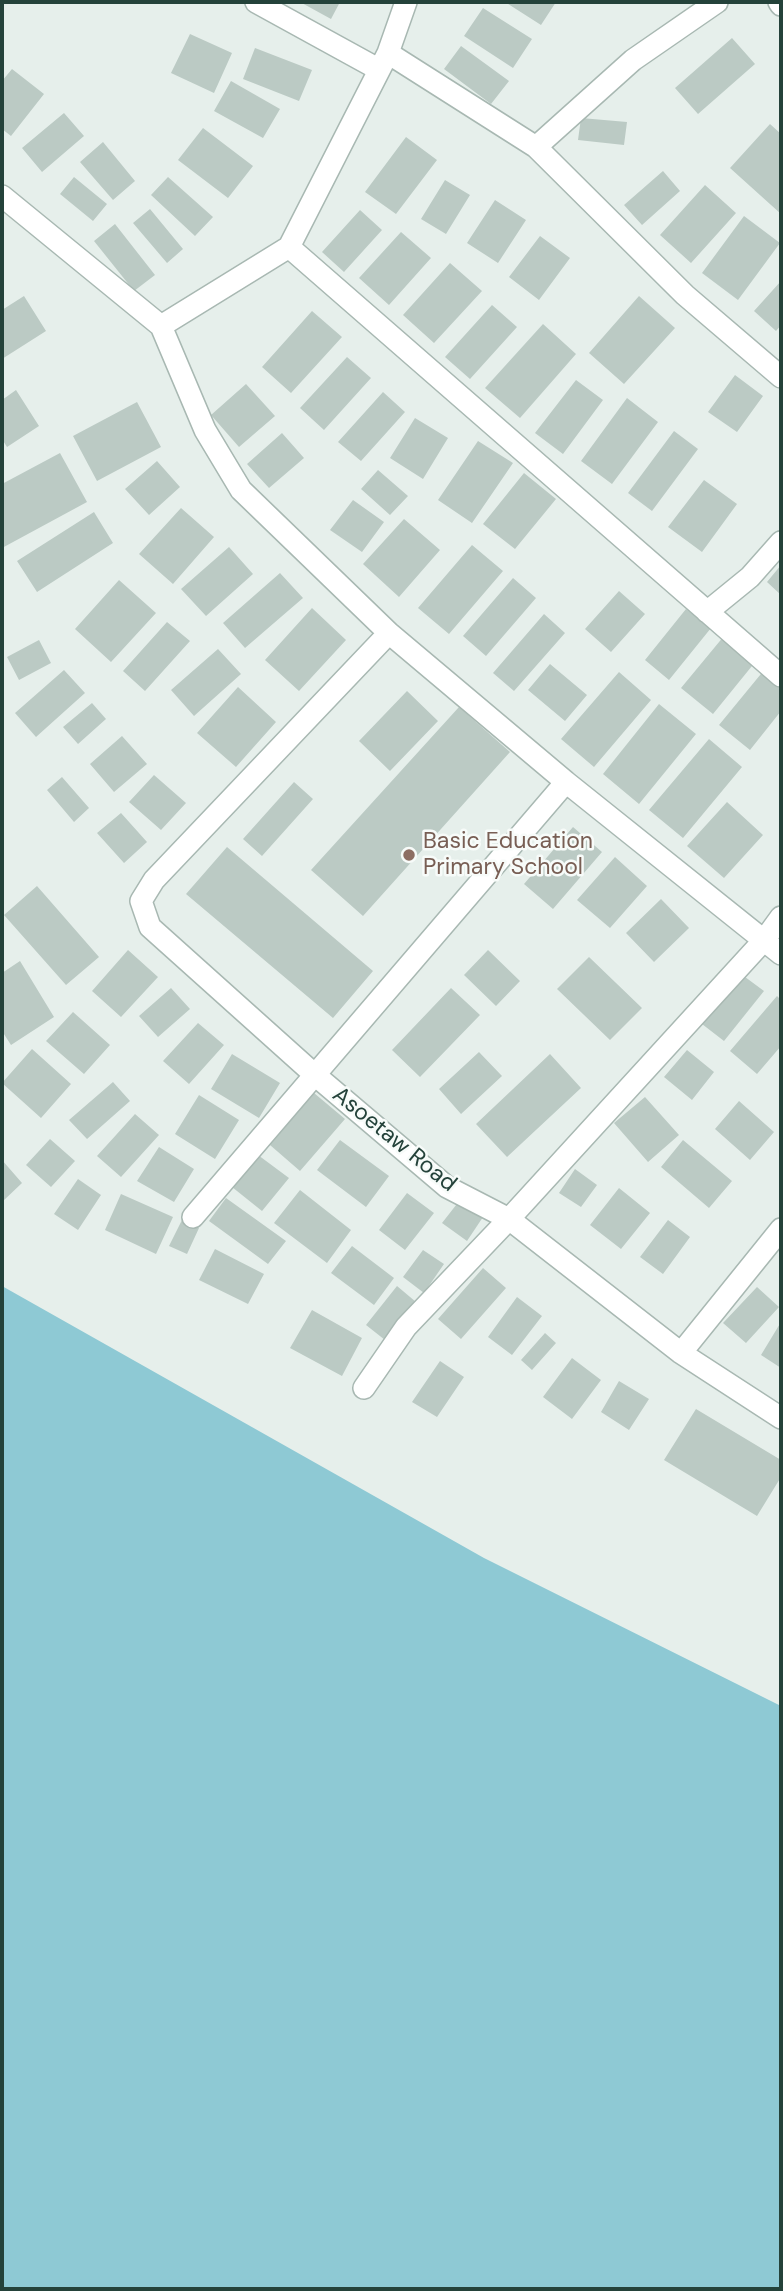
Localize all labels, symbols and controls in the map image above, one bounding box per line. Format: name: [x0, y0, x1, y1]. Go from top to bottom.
place label: Basic Education Primary School: [423, 828, 593, 882]
marker: Basic Education Primary School: [401, 847, 417, 863]
street label: Asoetaw Road: [326, 1082, 462, 1198]

